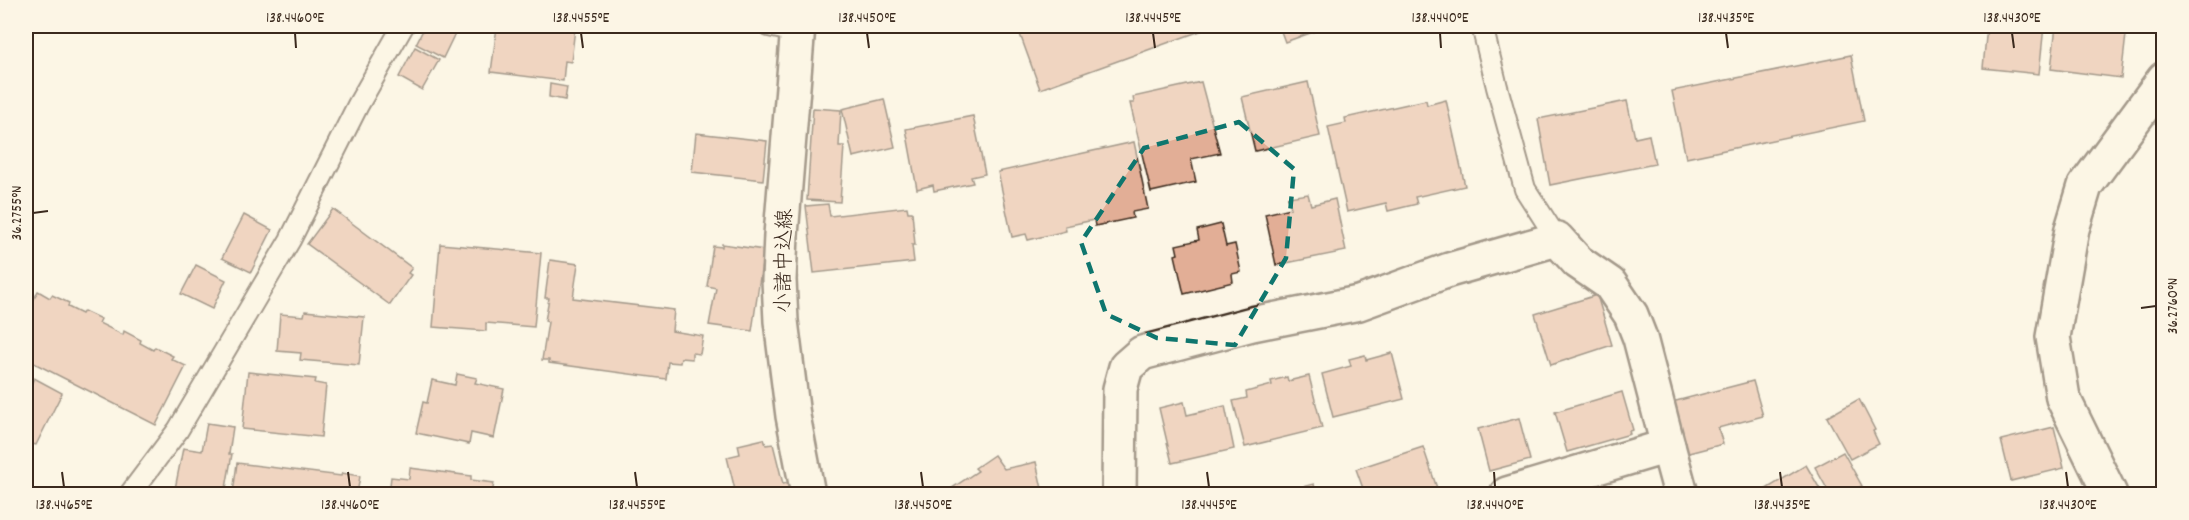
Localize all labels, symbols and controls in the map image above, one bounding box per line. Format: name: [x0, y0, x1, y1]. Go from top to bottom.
text: 138.4460°E: [266, 8, 324, 30]
text: 138.4455°E: [553, 8, 609, 30]
text: 138.4450°E: [838, 8, 896, 30]
text: 138.4445°E: [1125, 8, 1181, 30]
text: 138.4440°E: [1412, 8, 1469, 30]
text: 138.4435°E: [1698, 8, 1754, 30]
text: 138.4430°E: [1983, 8, 2041, 30]
text: 36.2755°N: [7, 186, 29, 240]
street label: 小諸中込線: [770, 208, 802, 314]
text: 36.2760°N: [2163, 278, 2185, 334]
text: 138.4465°E: [36, 495, 93, 517]
text: 138.4460°E: [321, 495, 379, 517]
text: 138.4455°E: [609, 495, 665, 517]
text: 138.4450°E: [894, 495, 952, 517]
text: 138.4445°E: [1181, 495, 1237, 517]
text: 138.4440°E: [1467, 495, 1524, 517]
text: 138.4435°E: [1754, 495, 1810, 517]
text: 138.4430°E: [2039, 495, 2097, 517]

